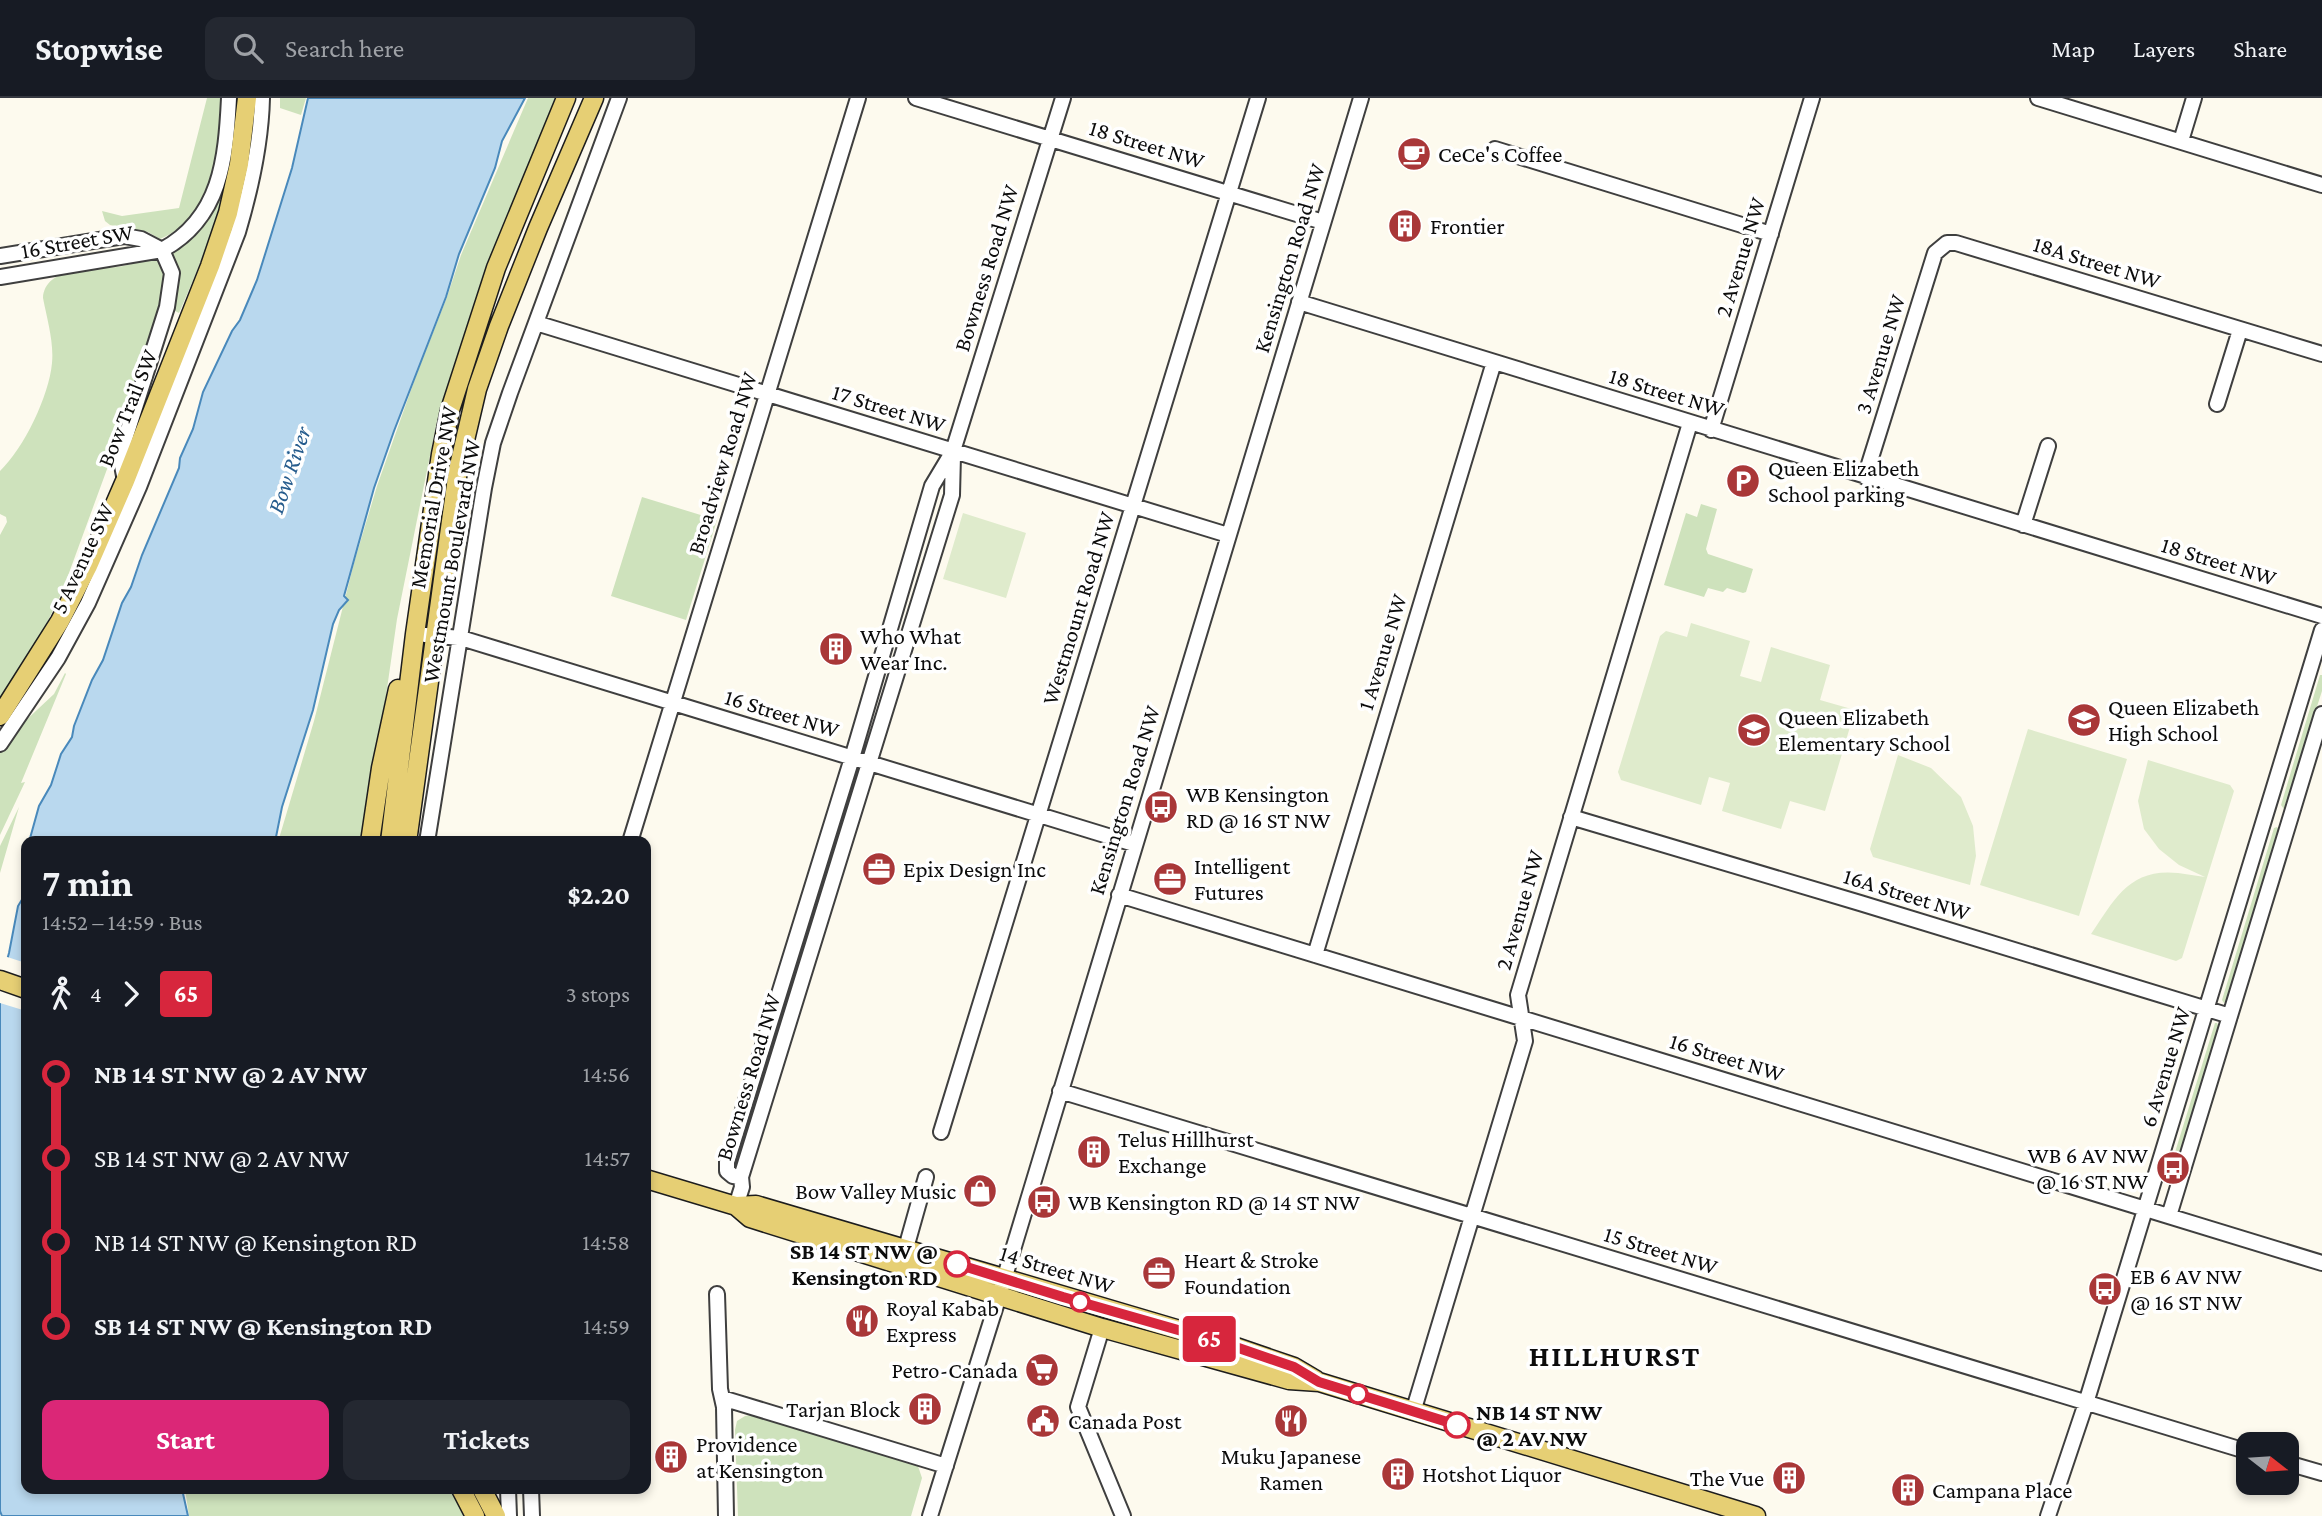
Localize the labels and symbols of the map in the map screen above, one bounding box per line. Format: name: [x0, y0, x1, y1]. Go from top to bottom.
street label: 18 Street NW: [1086, 114, 1208, 174]
cafe icon: CeCe's Coffee: [1395, 135, 1433, 173]
place label: CeCe's Coffee: [1438, 141, 1562, 167]
street label: Kensington Road NW: [1248, 159, 1330, 356]
street label: Bowness Road NW: [948, 181, 1024, 354]
street label: 2 Avenue NW: [1709, 193, 1771, 320]
building icon: Frontier: [1386, 207, 1424, 245]
place label: Frontier: [1430, 213, 1505, 239]
street label: 16 Street SW: [19, 218, 136, 264]
street label: 18A Street NW: [2030, 230, 2165, 294]
street label: 3 Avenue NW: [1850, 290, 1911, 417]
street label: Bow Trail SW: [92, 345, 163, 470]
street label: 18 Street NW: [1606, 362, 1728, 422]
street label: Broadview Road NW: [682, 368, 762, 557]
street label: 17 Street NW: [829, 378, 950, 438]
street label: Memorial Drive NW: [404, 403, 462, 590]
water label: Bow River: [261, 422, 316, 517]
street label: Westmount Boulevard NW: [417, 436, 485, 685]
place label: Queen Elizabeth School parking: [1768, 455, 1919, 507]
parking icon: Queen Elizabeth School parking: [1724, 462, 1762, 500]
street label: 5 Avenue SW: [45, 498, 119, 617]
street label: Westmount Road NW: [1036, 508, 1120, 708]
street label: 18 Street NW: [2158, 531, 2280, 591]
street label: 1 Avenue NW: [1352, 590, 1412, 713]
place label: Who What Wear Inc.: [860, 623, 961, 675]
building icon: Who What Wear Inc.: [817, 630, 855, 668]
street label: 16 Street NW: [722, 683, 843, 743]
place label: Queen Elizabeth High School: [2108, 694, 2259, 746]
street label: Kensington Road NW: [1083, 701, 1165, 898]
school or university icon: Queen Elizabeth High School: [2065, 701, 2103, 739]
place label: Queen Elizabeth Elementary School: [1778, 704, 1950, 756]
school or university icon: Queen Elizabeth Elementary School: [1735, 711, 1773, 749]
place label: WB Kensington RD @ 16 ST NW: [1186, 781, 1331, 833]
bus stop icon: WB Kensington RD @ 16 ST NW: [1142, 788, 1180, 826]
street label: 2 Avenue NW: [1489, 846, 1549, 973]
office icon: Epix Design Inc: [860, 850, 898, 888]
place label: Intelligent Futures: [1194, 853, 1290, 905]
place label: Epix Design Inc: [903, 856, 1046, 882]
office icon: Intelligent Futures: [1151, 860, 1189, 898]
street label: 16A Street NW: [1841, 862, 1974, 926]
street label: Bowness Road NW: [710, 990, 786, 1163]
street label: 6 Avenue NW: [2134, 1003, 2196, 1130]
street label: 16 Street NW: [1667, 1027, 1788, 1087]
place label: Telus Hillhurst Exchange: [1118, 1126, 1254, 1178]
building icon: Telus Hillhurst Exchange: [1075, 1133, 1113, 1171]
place label: WB 6 AV NW @ 16 ST NW: [2028, 1142, 2149, 1194]
bus stop icon: WB 6 AV NW @ 16 ST NW: [2154, 1149, 2192, 1187]
shop icon: Bow Valley Music: [961, 1172, 999, 1210]
place label: Bow Valley Music: [795, 1178, 956, 1204]
bus stop icon: WB Kensington RD @ 14 ST NW: [1025, 1183, 1063, 1221]
place label: WB Kensington RD @ 14 ST NW: [1068, 1189, 1361, 1215]
street label: 15 Street NW: [1601, 1220, 1722, 1280]
place label: SB 14 ST NW @ Kensington RD: [790, 1238, 938, 1290]
street label: 14 Street NW: [997, 1239, 1118, 1299]
place label: Heart & Stroke Foundation: [1184, 1247, 1319, 1299]
marker: SB 14 ST NW @ Kensington RD: [944, 1251, 970, 1277]
office icon: Heart & Stroke Foundation: [1140, 1254, 1178, 1292]
place label: EB 6 AV NW @ 16 ST NW: [2130, 1263, 2243, 1315]
bus stop icon: EB 6 AV NW @ 16 ST NW: [2086, 1270, 2124, 1308]
unlabelled marker: [1070, 1292, 1090, 1312]
place label: Royal Kabab Express: [886, 1295, 999, 1347]
restaurant icon: Royal Kabab Express: [843, 1302, 881, 1340]
line badge: 65: [1178, 1316, 1240, 1362]
district label: HILLHURST: [1529, 1339, 1701, 1372]
supermarket icon: Petro-Canada: [1023, 1351, 1061, 1389]
place label: Petro-Canada: [891, 1357, 1018, 1383]
unlabelled marker: [1348, 1384, 1368, 1404]
building icon: Tarjan Block: [906, 1390, 944, 1428]
place label: Tarjan Block: [786, 1396, 900, 1422]
place label: NB 14 ST NW @ 2 AV NW: [1476, 1399, 1602, 1451]
public building icon: Canada Post: [1024, 1402, 1062, 1440]
restaurant icon: Muku Japanese Ramen: [1272, 1402, 1310, 1440]
place label: Canada Post: [1068, 1408, 1182, 1434]
marker: NB 14 ST NW @ 2 AV NW: [1444, 1412, 1470, 1438]
place label: Providence at Kensington: [696, 1431, 824, 1483]
north arrow: [2236, 1432, 2300, 1494]
building icon: Providence at Kensington: [652, 1438, 690, 1476]
place label: Muku Japanese Ramen: [1221, 1443, 1361, 1495]
building icon: Hotshot Liquor: [1379, 1455, 1417, 1493]
building icon: The Vue: [1770, 1459, 1808, 1497]
place label: Hotshot Liquor: [1422, 1461, 1562, 1487]
place label: The Vue: [1690, 1465, 1764, 1491]
building icon: Campana Place: [1889, 1471, 1927, 1509]
place label: Campana Place: [1932, 1477, 2072, 1503]

